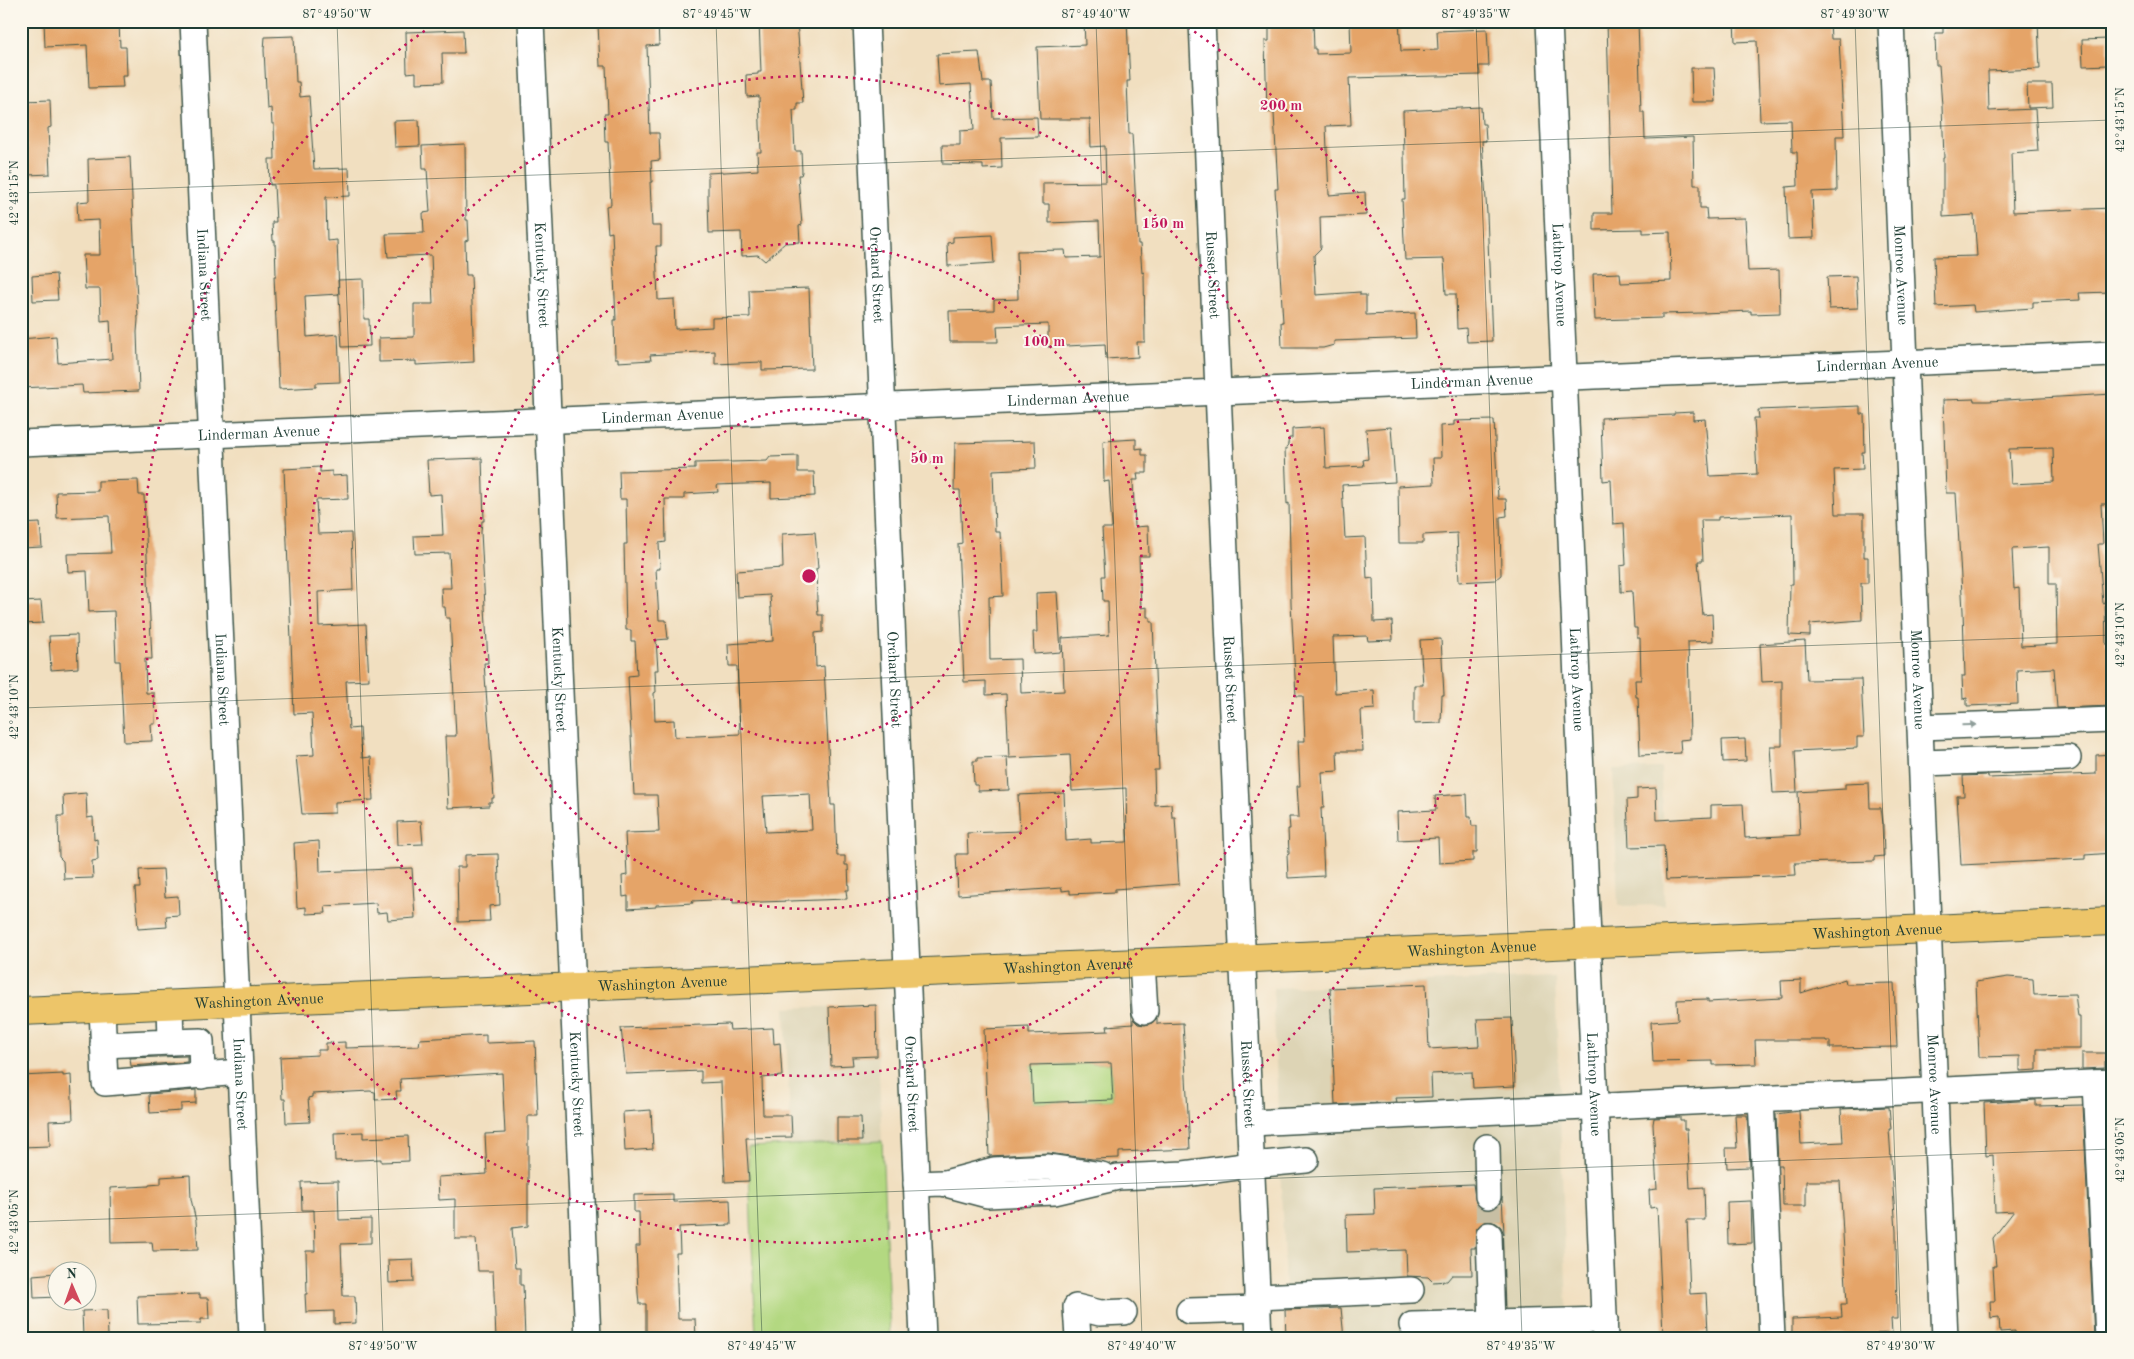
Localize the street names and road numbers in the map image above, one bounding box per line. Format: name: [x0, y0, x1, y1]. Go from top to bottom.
street label: Kentucky Street: [531, 222, 550, 328]
street label: Lathrop Avenue: [1549, 222, 1568, 327]
street label: Monroe Avenue: [1890, 224, 1909, 325]
street label: Orchard Street: [866, 226, 885, 324]
street label: Indiana Street: [193, 228, 212, 322]
street label: Russet Street: [1202, 231, 1221, 319]
street label: Linderman Avenue: [1816, 355, 1939, 376]
street label: Linderman Avenue: [1410, 373, 1533, 393]
street label: Linderman Avenue: [1007, 390, 1130, 410]
street label: Linderman Avenue: [601, 407, 724, 427]
street label: Linderman Avenue: [197, 424, 320, 444]
street label: Kentucky Street: [548, 626, 568, 733]
street label: Lathrop Avenue: [1566, 627, 1585, 732]
street label: Monroe Avenue: [1907, 629, 1926, 730]
street label: Orchard Street: [883, 631, 903, 728]
street label: Indiana Street: [211, 633, 231, 726]
street label: Russet Street: [1220, 635, 1238, 724]
street label: Washington Avenue: [1812, 922, 1943, 943]
street label: Washington Avenue: [1406, 940, 1537, 960]
street label: Washington Avenue: [1003, 957, 1133, 978]
street label: Washington Avenue: [597, 975, 728, 995]
street label: Washington Avenue: [194, 992, 324, 1013]
street label: Kentucky Street: [566, 1031, 585, 1137]
street label: Lathrop Avenue: [1583, 1032, 1602, 1137]
street label: Monroe Avenue: [1924, 1034, 1943, 1135]
street label: Orchard Street: [901, 1035, 920, 1133]
street label: Indiana Street: [230, 1037, 249, 1131]
street label: Russet Street: [1237, 1040, 1256, 1128]

